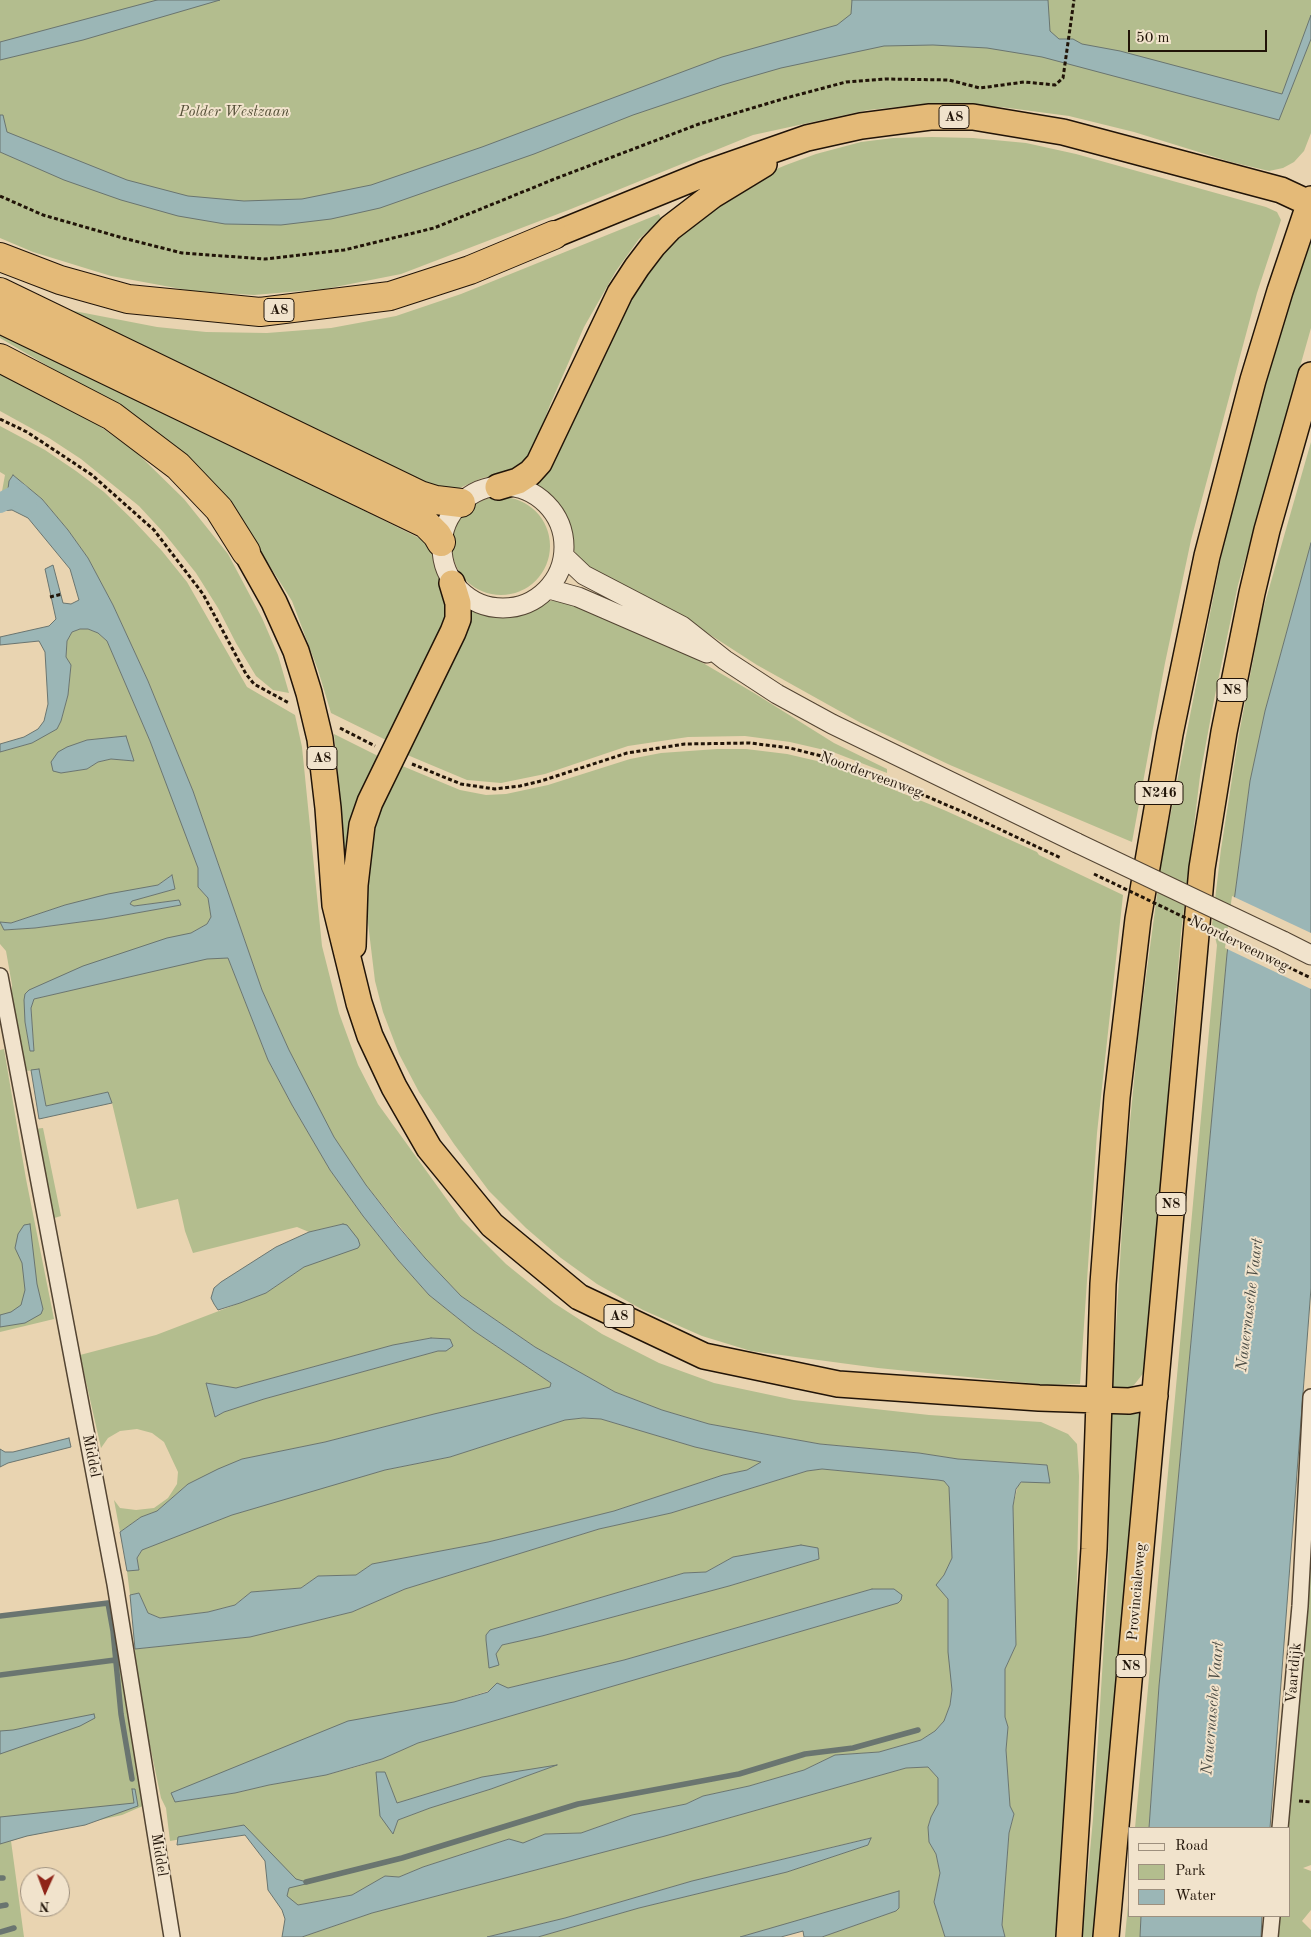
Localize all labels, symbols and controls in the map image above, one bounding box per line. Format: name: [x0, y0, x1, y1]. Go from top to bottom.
scale bar: [1131, 20, 1270, 52]
text: 50 m: [1136, 31, 1170, 46]
park label: Polder Westzaan: [179, 103, 289, 121]
road number: A8: [939, 105, 969, 128]
road number: A8: [264, 298, 294, 322]
road number: N8: [1217, 678, 1247, 702]
road number: A8: [307, 746, 337, 770]
street label: Noorderveenweg: [817, 748, 925, 802]
road number: N246: [1135, 781, 1183, 804]
street label: Noorderveenweg: [1186, 912, 1292, 976]
road number: N8: [1156, 1192, 1186, 1216]
water label: Nauernasche Vaart: [1232, 1237, 1268, 1373]
road number: A8: [604, 1304, 634, 1328]
street label: Middel: [78, 1433, 104, 1479]
street label: Provincialeweg: [1124, 1542, 1150, 1642]
water label: Nauernasche Vaart: [1198, 1640, 1228, 1776]
street label: Vaartdijk: [1282, 1642, 1306, 1704]
road number: N8: [1116, 1654, 1146, 1678]
legend: [1128, 1827, 1291, 1917]
street label: Middel: [147, 1832, 171, 1878]
text: Road: [1175, 1839, 1208, 1854]
text: Park: [1175, 1864, 1206, 1879]
north arrow: [20, 1867, 70, 1917]
text: Water: [1175, 1889, 1216, 1904]
text: N: [39, 1899, 50, 1913]

